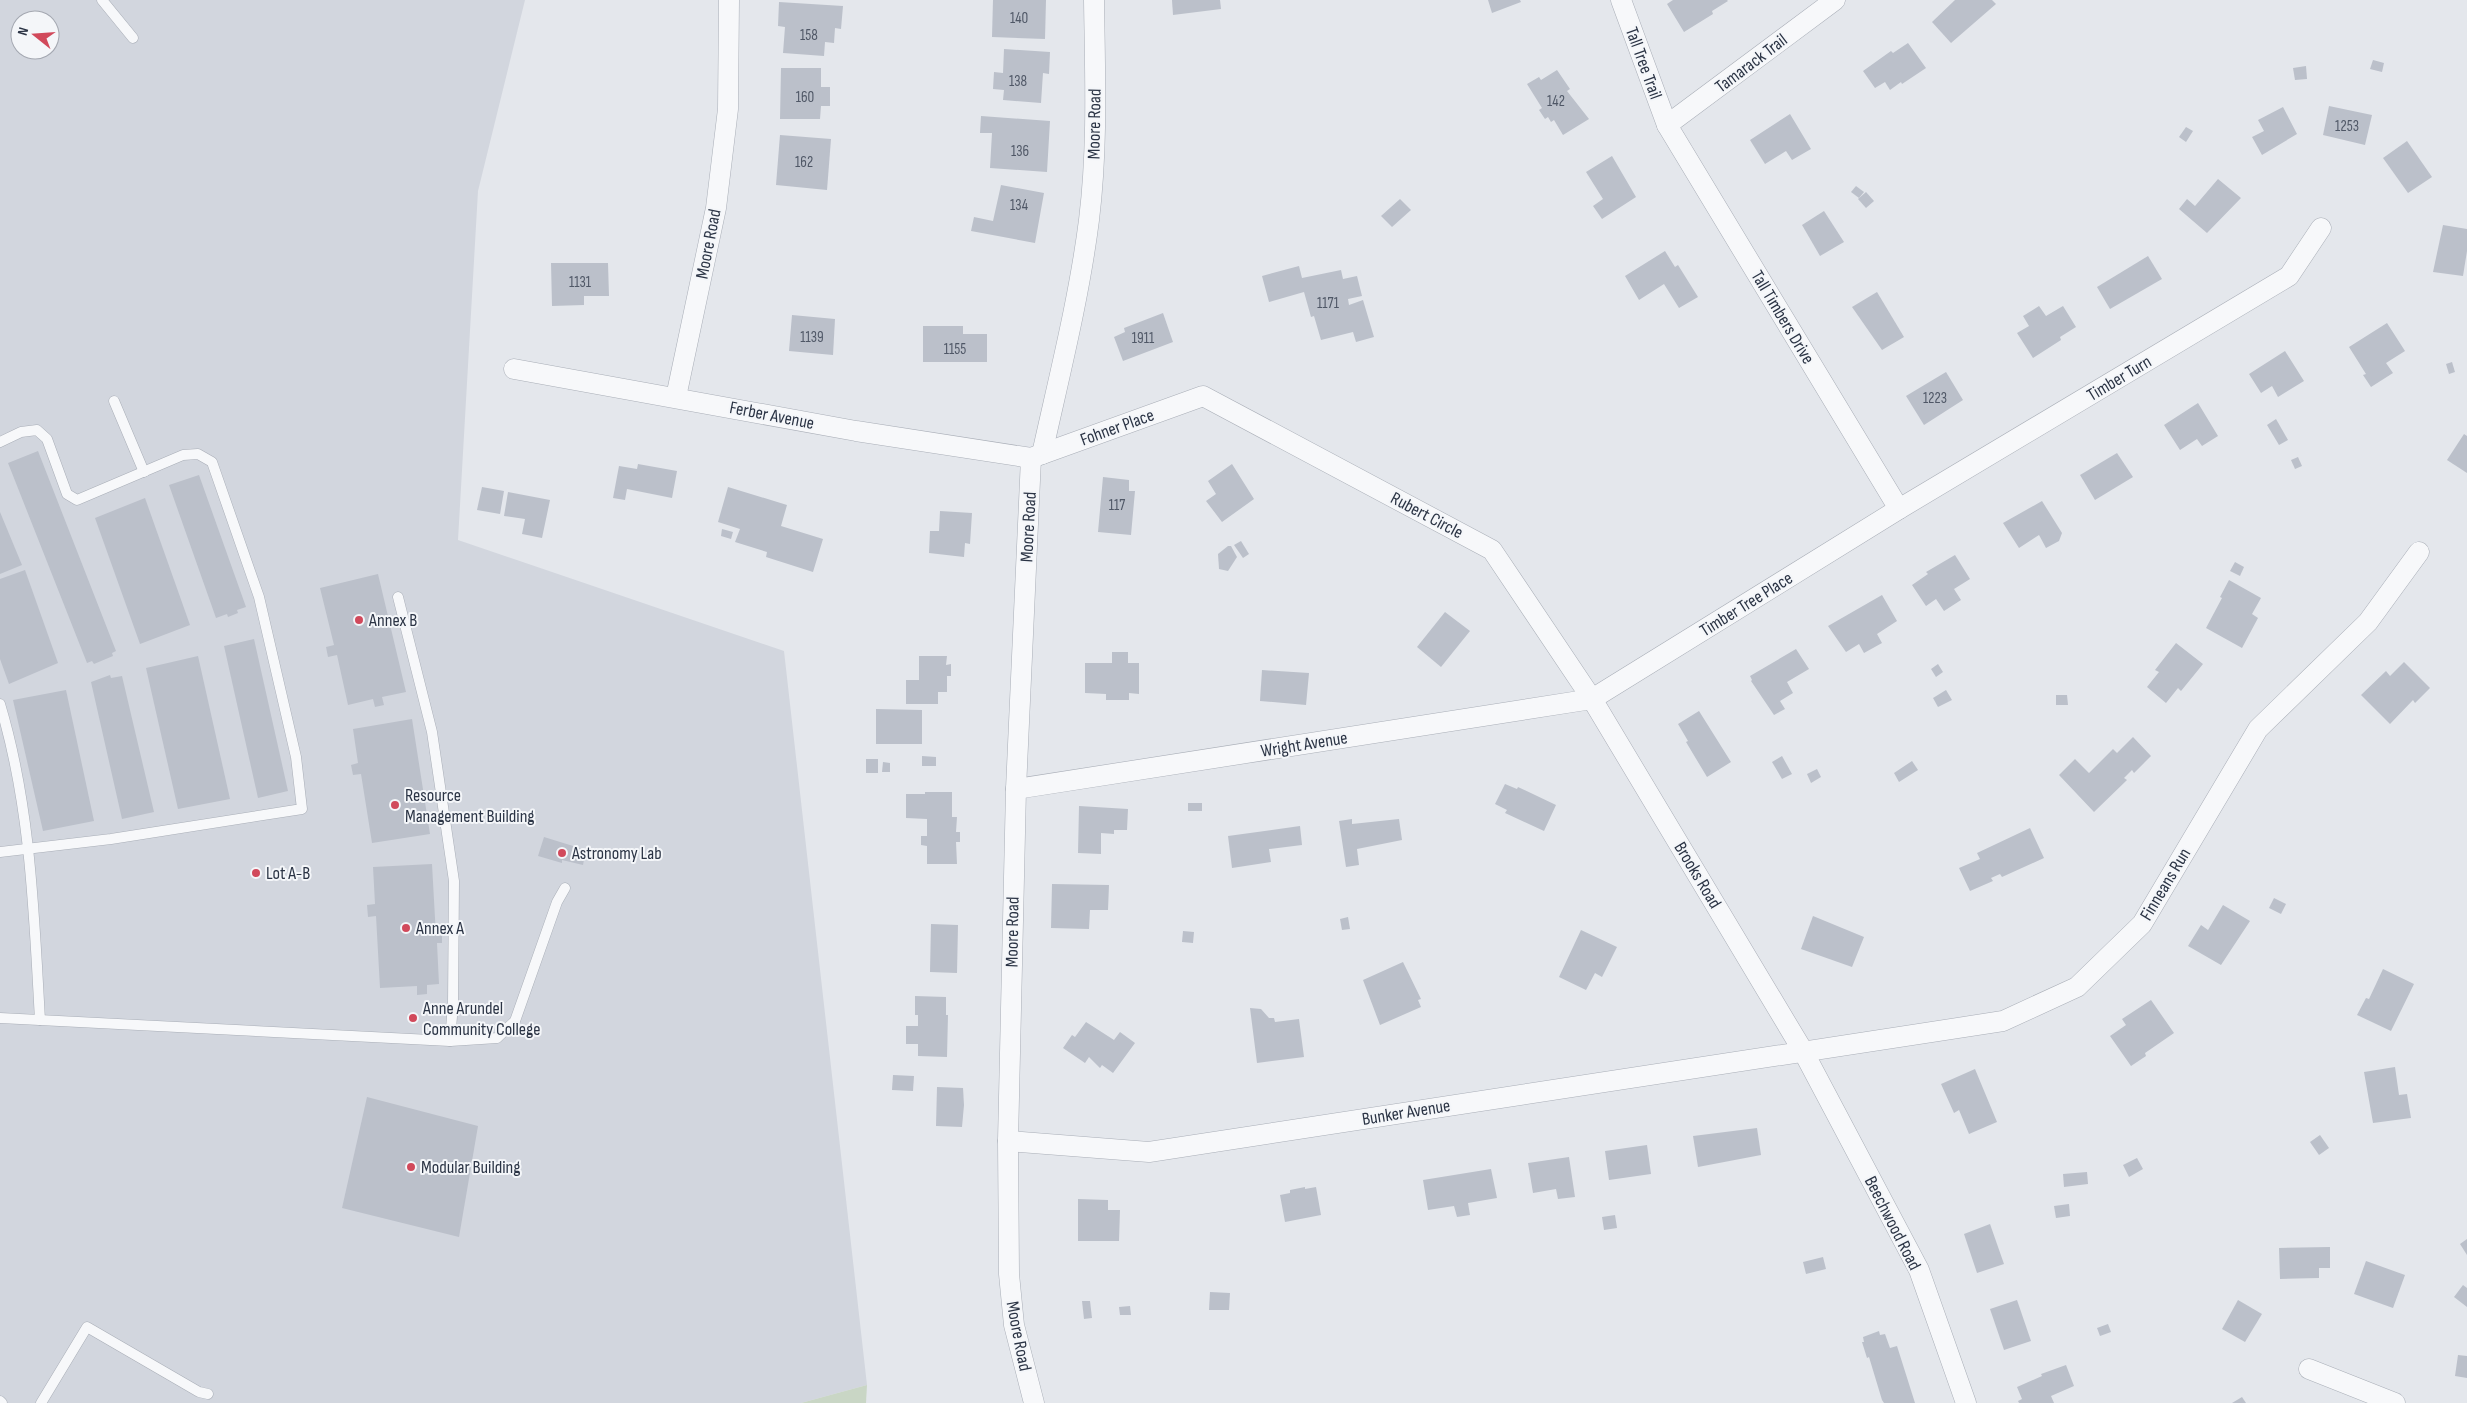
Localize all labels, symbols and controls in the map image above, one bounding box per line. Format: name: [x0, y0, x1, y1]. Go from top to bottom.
house number: 140: [1010, 9, 1028, 28]
north arrow: [10, 10, 60, 60]
street label: Tall Tree Trail: [1621, 24, 1666, 102]
text: N: [14, 25, 32, 37]
house number: 158: [800, 26, 818, 45]
street label: Tamarack Trail: [1711, 30, 1791, 97]
house number: 138: [1009, 72, 1027, 91]
house number: 160: [796, 88, 814, 107]
street label: Moore Road: [1083, 89, 1106, 159]
house number: 142: [1547, 92, 1565, 111]
house number: 1253: [2335, 117, 2359, 136]
house number: 136: [1011, 142, 1029, 161]
house number: 162: [795, 153, 813, 172]
house number: 134: [1010, 196, 1028, 215]
street label: Moore Road: [691, 207, 726, 281]
street label: Tall Timbers Drive: [1746, 267, 1819, 368]
house number: 1131: [569, 273, 592, 292]
house number: 1171: [1317, 294, 1340, 313]
house number: 1139: [800, 328, 824, 347]
house number: 1911: [1132, 329, 1155, 348]
house number: 1155: [944, 340, 966, 359]
street label: Timber Turn: [2083, 351, 2155, 406]
house number: 1223: [1923, 389, 1947, 408]
street label: Ferber Avenue: [728, 397, 816, 434]
street label: Fohner Place: [1077, 404, 1157, 450]
street label: Rubert Circle: [1387, 488, 1467, 543]
street label: Moore Road: [1016, 491, 1041, 563]
house number: 117: [1109, 496, 1125, 515]
street label: Timber Tree Place: [1696, 568, 1797, 641]
place label: Annex B: [368, 610, 417, 631]
marker: Annex B: [353, 614, 365, 626]
street label: Wright Avenue: [1259, 727, 1349, 762]
place label: Resource Management Building: [405, 785, 535, 827]
marker: Resource Management Building: [389, 799, 401, 811]
street label: Brooks Road: [1670, 838, 1726, 912]
place label: Astronomy Lab: [571, 843, 662, 864]
street label: Finneans Run: [2136, 844, 2195, 924]
marker: Astronomy Lab: [556, 847, 568, 859]
place label: Lot A-B: [266, 863, 310, 884]
marker: Lot A-B: [250, 867, 262, 879]
street label: Moore Road: [1001, 897, 1024, 967]
place label: Annex A: [415, 918, 464, 939]
marker: Annex A: [400, 922, 412, 934]
place label: Anne Arundel Community College: [422, 998, 540, 1040]
marker: Anne Arundel Community College: [407, 1012, 419, 1024]
street label: Bunker Avenue: [1360, 1095, 1452, 1130]
place label: Modular Building: [421, 1157, 520, 1178]
marker: Modular Building: [405, 1161, 417, 1173]
street label: Beechwood Road: [1860, 1173, 1925, 1274]
street label: Moore Road: [1001, 1299, 1036, 1373]

